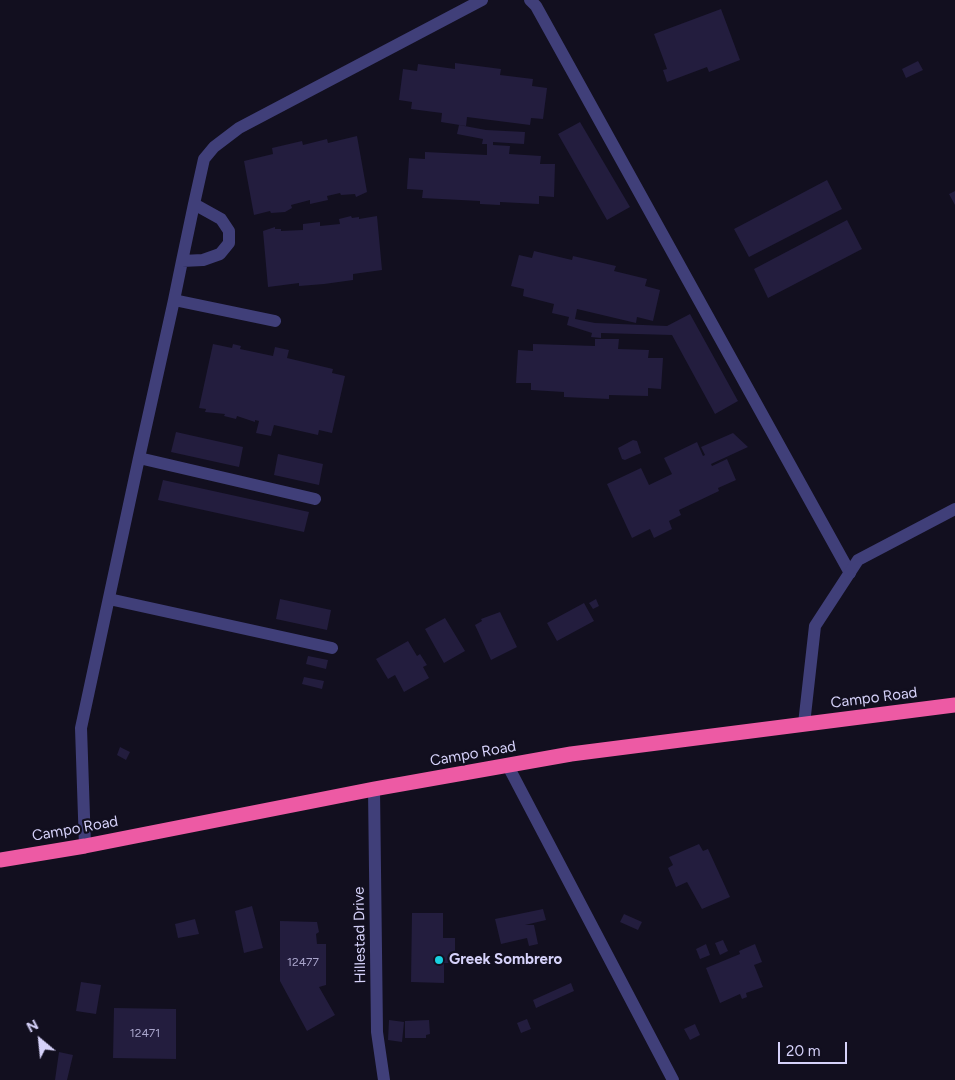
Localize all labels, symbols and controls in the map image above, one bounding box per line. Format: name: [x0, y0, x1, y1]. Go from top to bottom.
street label: Campo Road: [830, 684, 918, 712]
street label: Campo Road: [429, 738, 517, 770]
street label: Campo Road: [31, 813, 119, 845]
street label: Hillestad Drive: [350, 886, 370, 984]
place label: Greek Sombrero: [449, 951, 562, 969]
marker: Greek Sombrero: [433, 954, 445, 966]
house number: 12477: [287, 955, 319, 969]
north arrow: [15, 1015, 65, 1065]
text: N: [24, 1016, 41, 1036]
house number: 12471: [130, 1026, 160, 1040]
scale bar: [780, 1032, 849, 1064]
text: 20 m: [786, 1042, 820, 1060]

